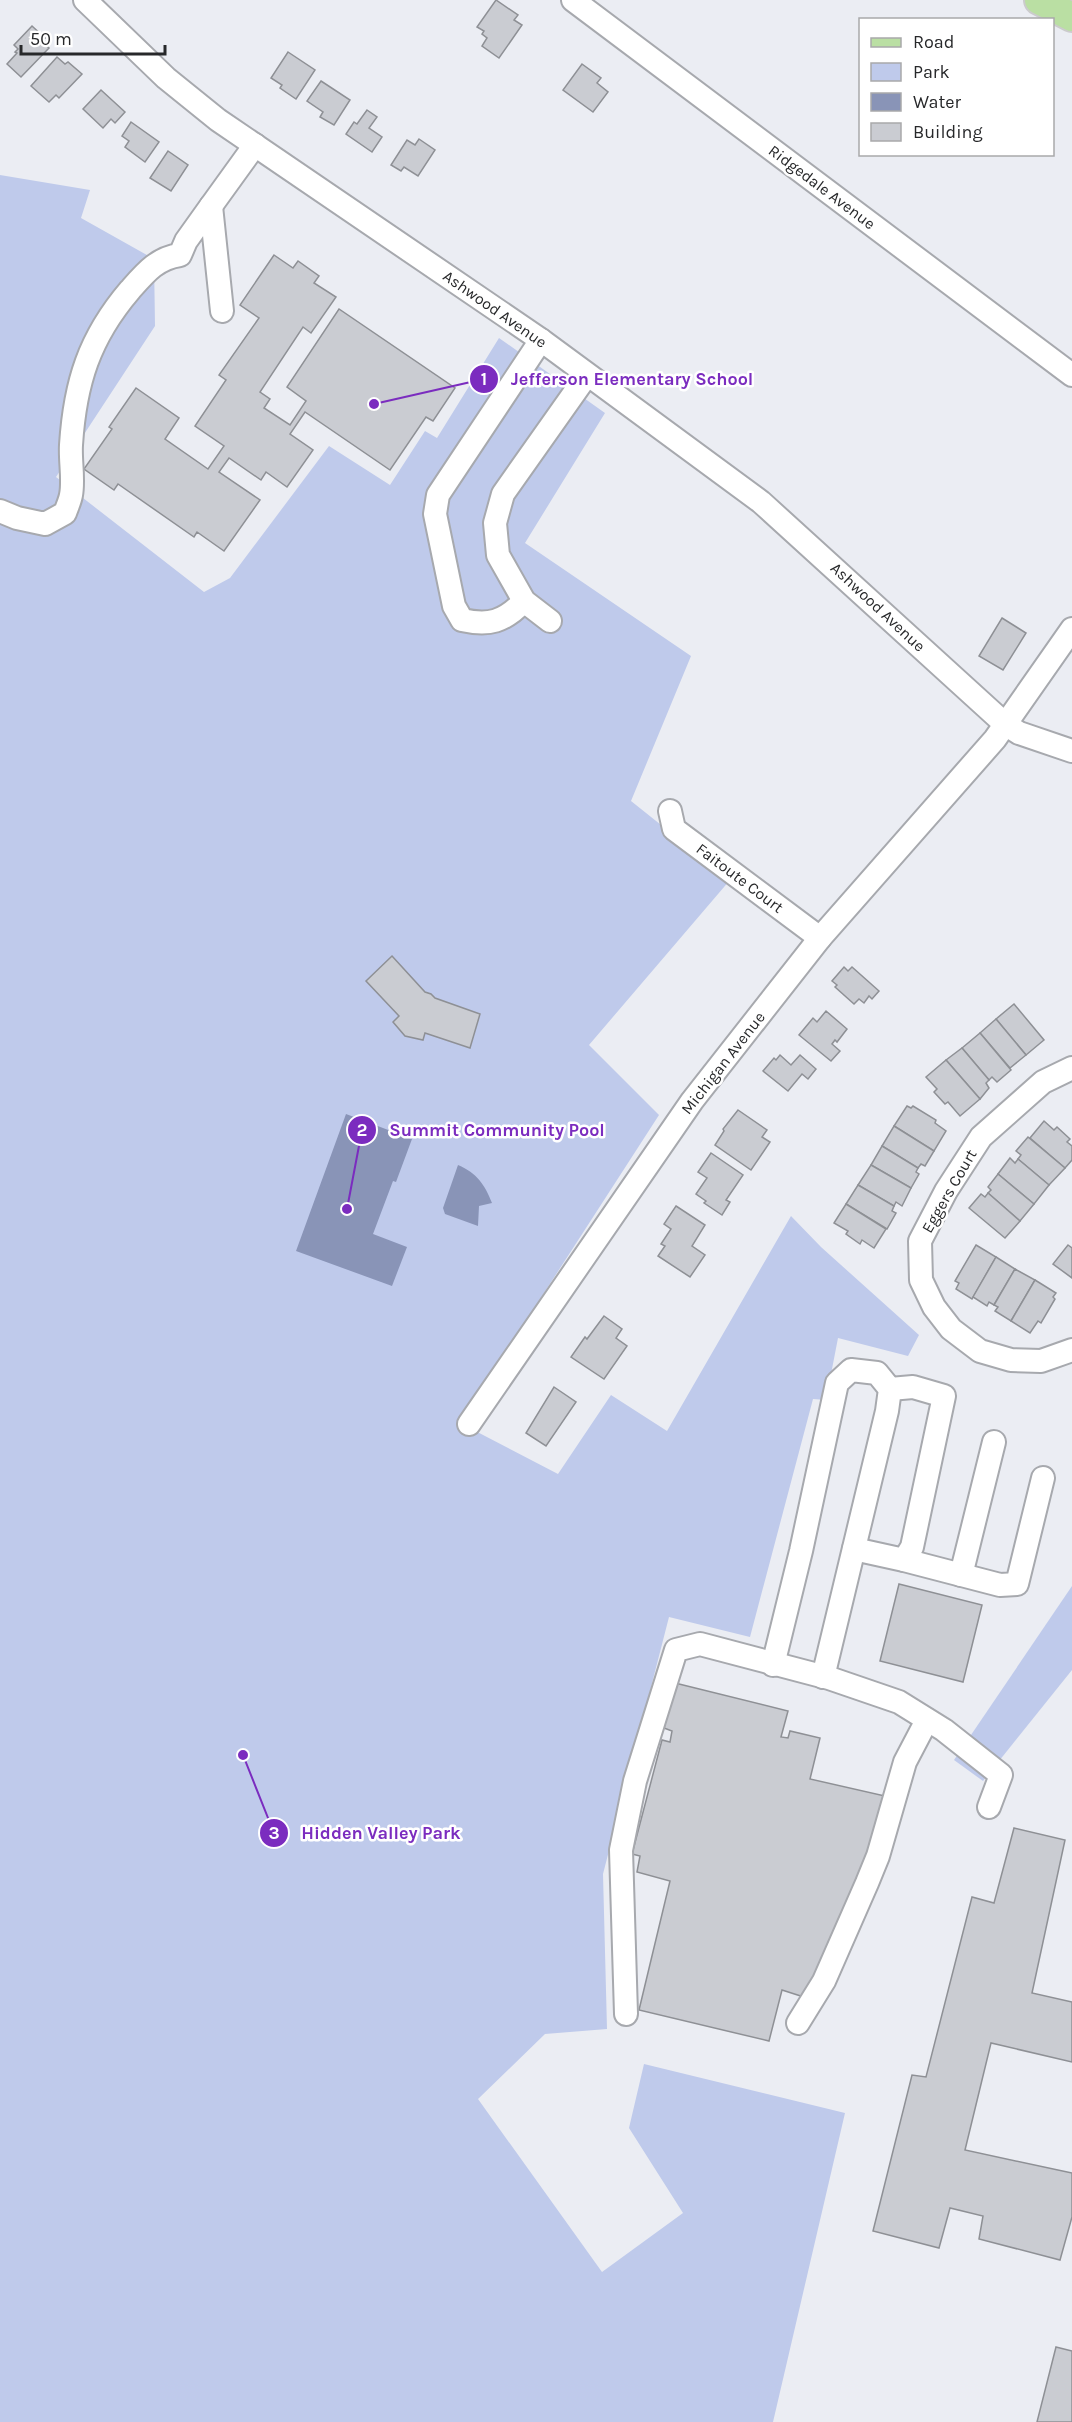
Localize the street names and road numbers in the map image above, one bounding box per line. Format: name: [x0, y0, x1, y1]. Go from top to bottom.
street label: Ridgedale Avenue: [765, 141, 879, 233]
street label: Ashwood Avenue: [439, 266, 551, 352]
street label: Ashwood Avenue: [827, 558, 929, 656]
street label: Faitoute Court: [693, 839, 787, 917]
street label: Michigan Avenue: [677, 1008, 769, 1118]
street label: Eggers Court: [917, 1146, 981, 1236]

